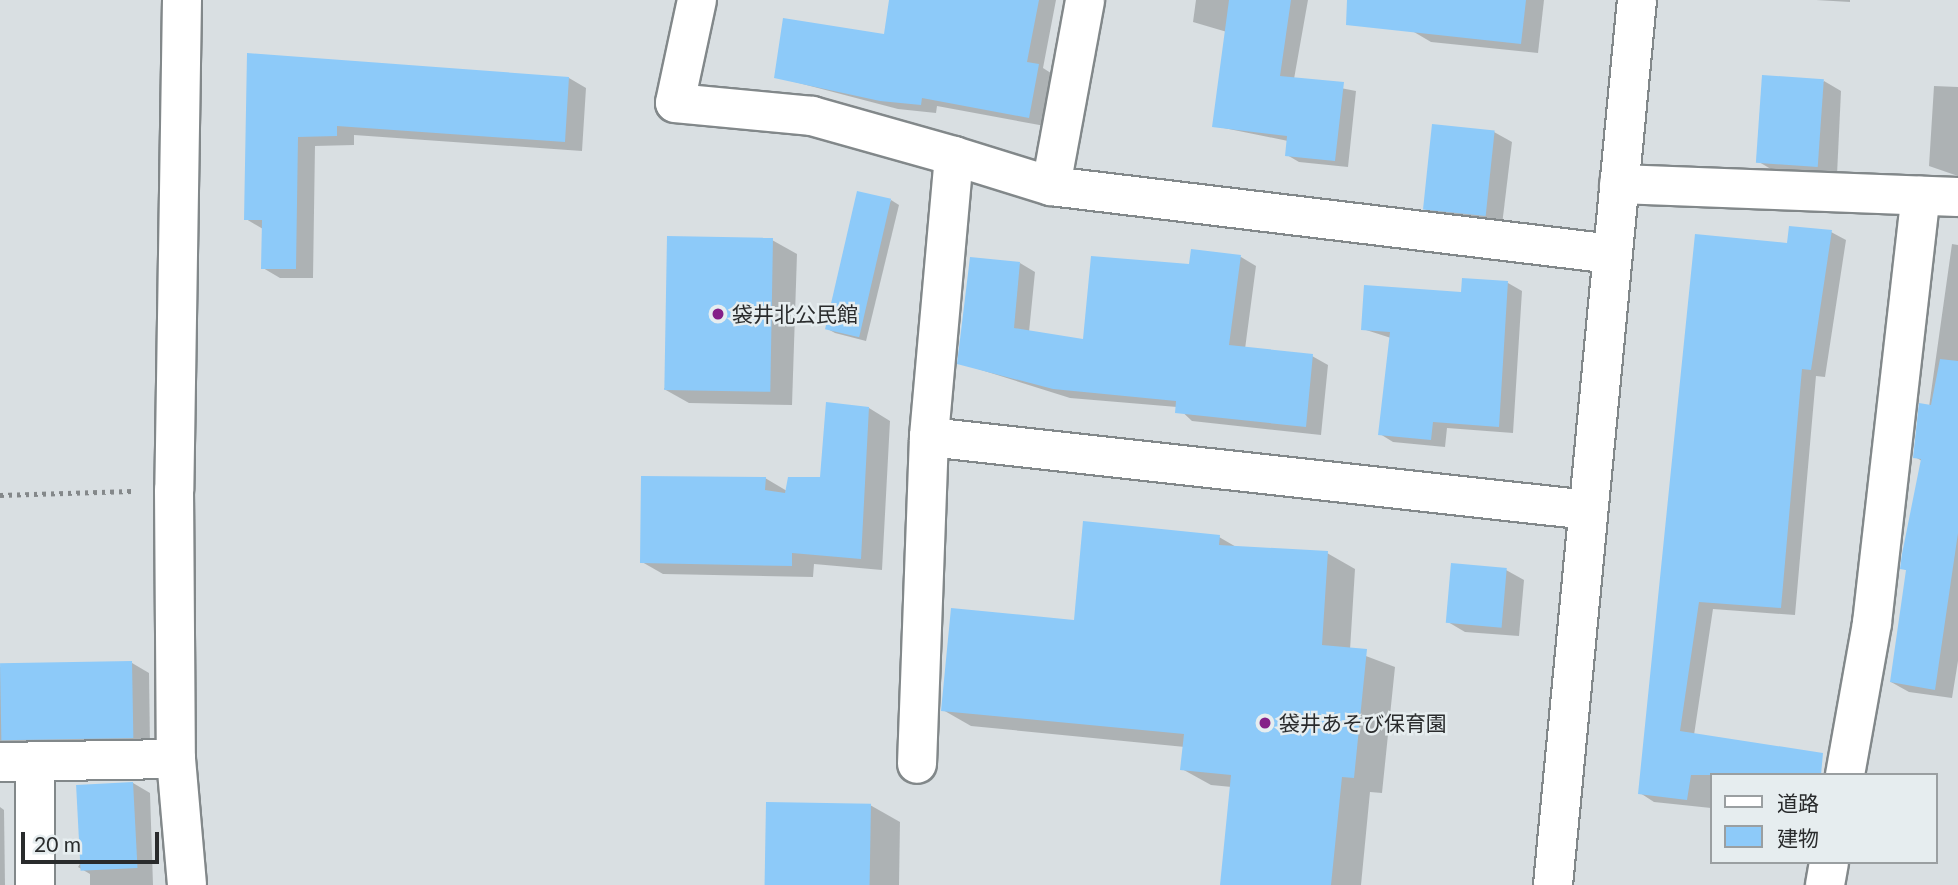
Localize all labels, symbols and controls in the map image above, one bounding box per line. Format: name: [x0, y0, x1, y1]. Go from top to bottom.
place label: 袋井北公民館: [732, 301, 858, 327]
marker: 袋井北公民館: [710, 306, 726, 322]
place label: 袋井あそび保育園: [1279, 710, 1447, 736]
marker: 袋井あそび保育園: [1257, 715, 1273, 731]
legend: [1710, 773, 1937, 864]
text: 道路: [1777, 790, 1819, 815]
scale bar: [24, 818, 163, 862]
text: 建物: [1777, 825, 1819, 850]
text: 20 m: [34, 831, 81, 856]

